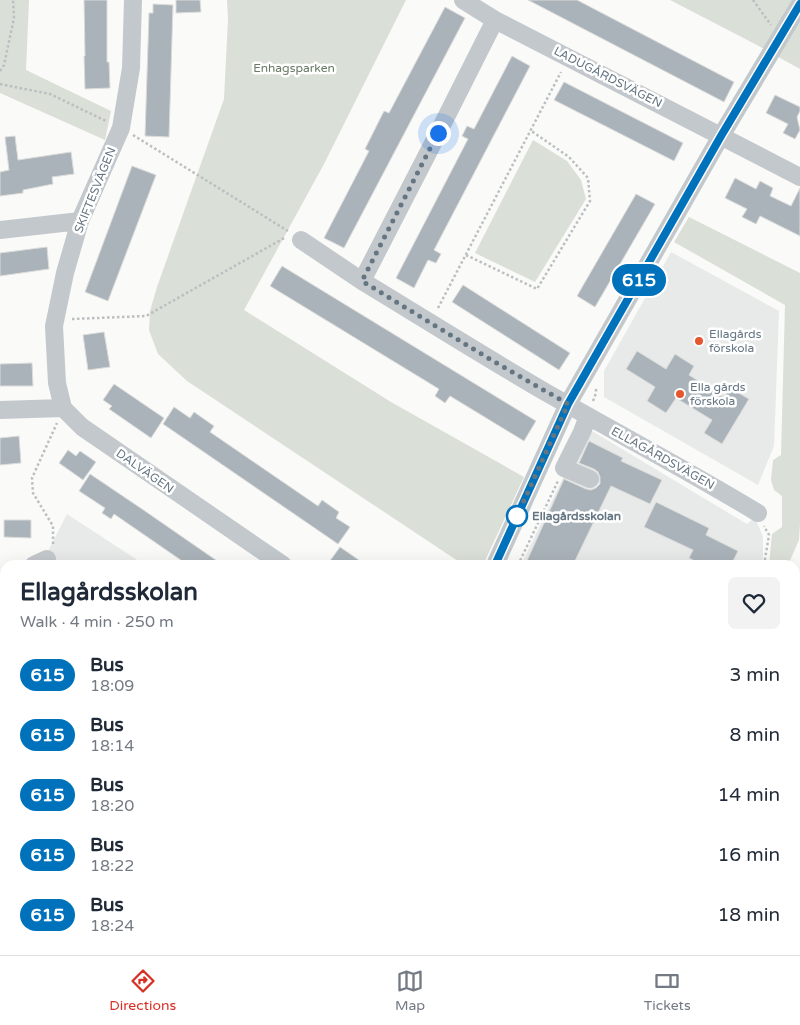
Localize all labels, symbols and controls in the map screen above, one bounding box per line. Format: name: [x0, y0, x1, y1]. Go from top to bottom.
street label: LADUGÅRDSVÄGEN: [552, 44, 664, 110]
park label: Enhagsparken: [253, 61, 335, 75]
your location: [426, 121, 451, 146]
street label: SKIFTESVÄGEN: [71, 145, 119, 235]
line badge: 615: [610, 264, 668, 296]
text: 615: [622, 269, 656, 291]
place label: Ellagårds förskola: [709, 327, 762, 355]
marker: Ellagårds förskola: [693, 335, 705, 347]
place label: Ella gårds förskola: [690, 380, 746, 408]
marker: Ella gårds förskola: [674, 388, 686, 400]
street label: ELLAGÅRDSVÄGEN: [609, 424, 717, 492]
street label: DALVÄGEN: [114, 446, 176, 496]
marker: Ellagårdsskolan: [506, 505, 528, 527]
place label: Ellagårdsskolan: [532, 509, 621, 524]
button: heart: [728, 577, 780, 629]
text: Ellagårdsskolan: [20, 578, 198, 607]
text: Walk · 4 min · 250 m: [20, 612, 174, 632]
text: Bus: [90, 654, 124, 676]
text: 615: [31, 664, 64, 686]
text: 3 min: [729, 664, 780, 686]
text: 18:09: [90, 676, 134, 696]
text: Bus: [90, 714, 124, 736]
text: 615: [31, 724, 64, 746]
text: 8 min: [729, 724, 780, 746]
text: 18:14: [90, 736, 134, 756]
text: Bus: [90, 774, 124, 796]
text: 615: [31, 784, 64, 806]
text: 14 min: [717, 784, 780, 806]
text: 18:20: [90, 796, 134, 816]
text: Bus: [90, 834, 124, 856]
text: 615: [31, 844, 64, 866]
text: 16 min: [717, 844, 780, 866]
text: 18:22: [90, 856, 134, 876]
text: Bus: [90, 894, 124, 916]
text: 615: [31, 904, 64, 926]
text: 18 min: [717, 904, 780, 926]
text: 18:24: [90, 916, 134, 936]
tab: Directions: [109, 967, 176, 1014]
tab: Map: [395, 967, 425, 1014]
tab: Tickets: [644, 967, 691, 1014]

